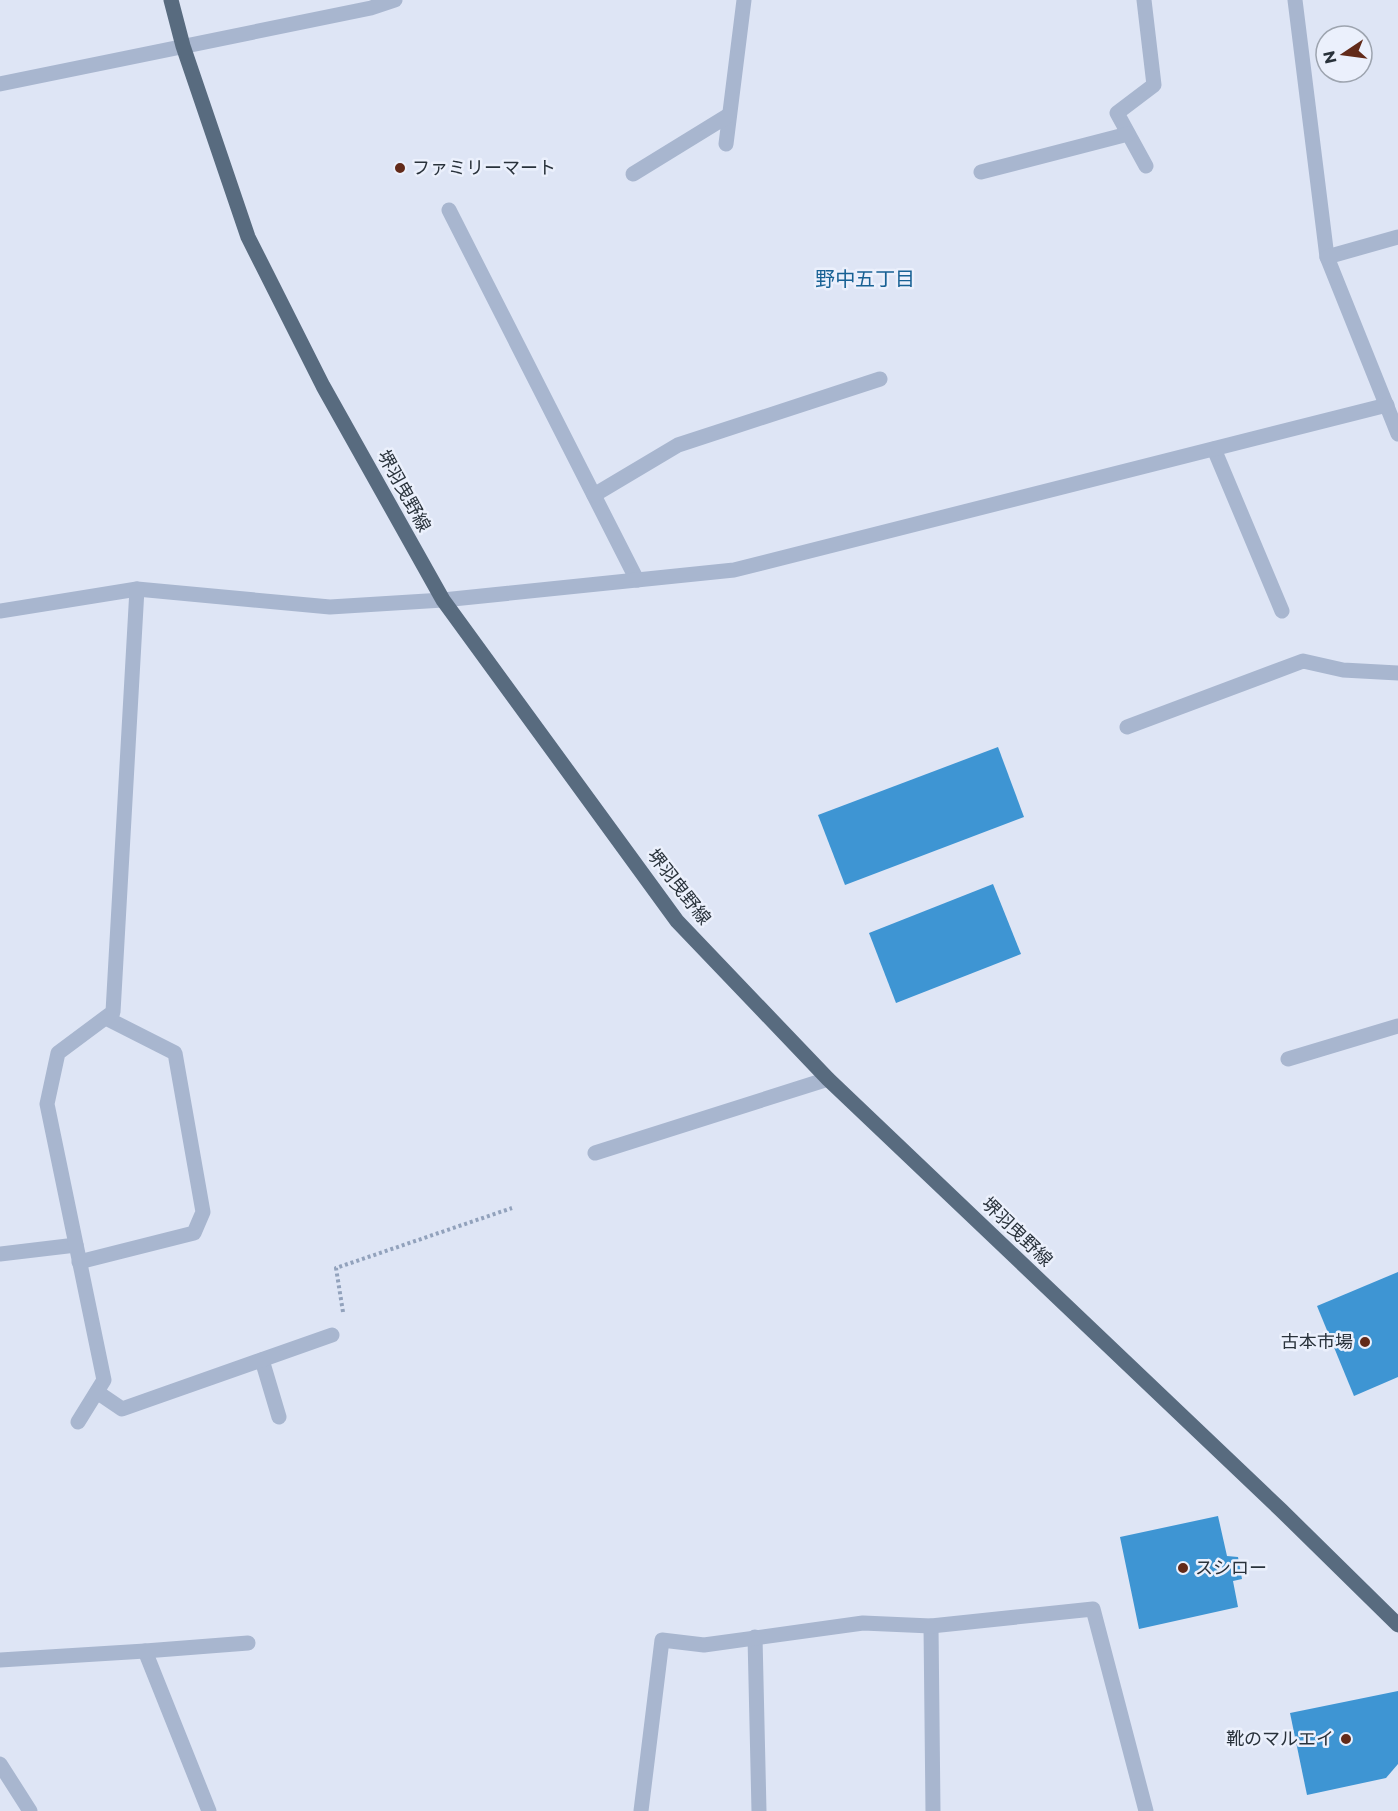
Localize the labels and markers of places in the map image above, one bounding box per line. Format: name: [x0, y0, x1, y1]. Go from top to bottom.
place label: ファミリーマート: [412, 157, 556, 179]
marker: ファミリーマート: [393, 161, 407, 175]
place label: 古本市場: [1281, 1331, 1353, 1353]
marker: 古本市場: [1358, 1335, 1372, 1349]
place label: スシロー: [1195, 1557, 1267, 1579]
marker: スシロー: [1176, 1561, 1190, 1575]
place label: 靴のマルエイ: [1226, 1728, 1334, 1750]
marker: 靴のマルエイ: [1339, 1732, 1353, 1746]

